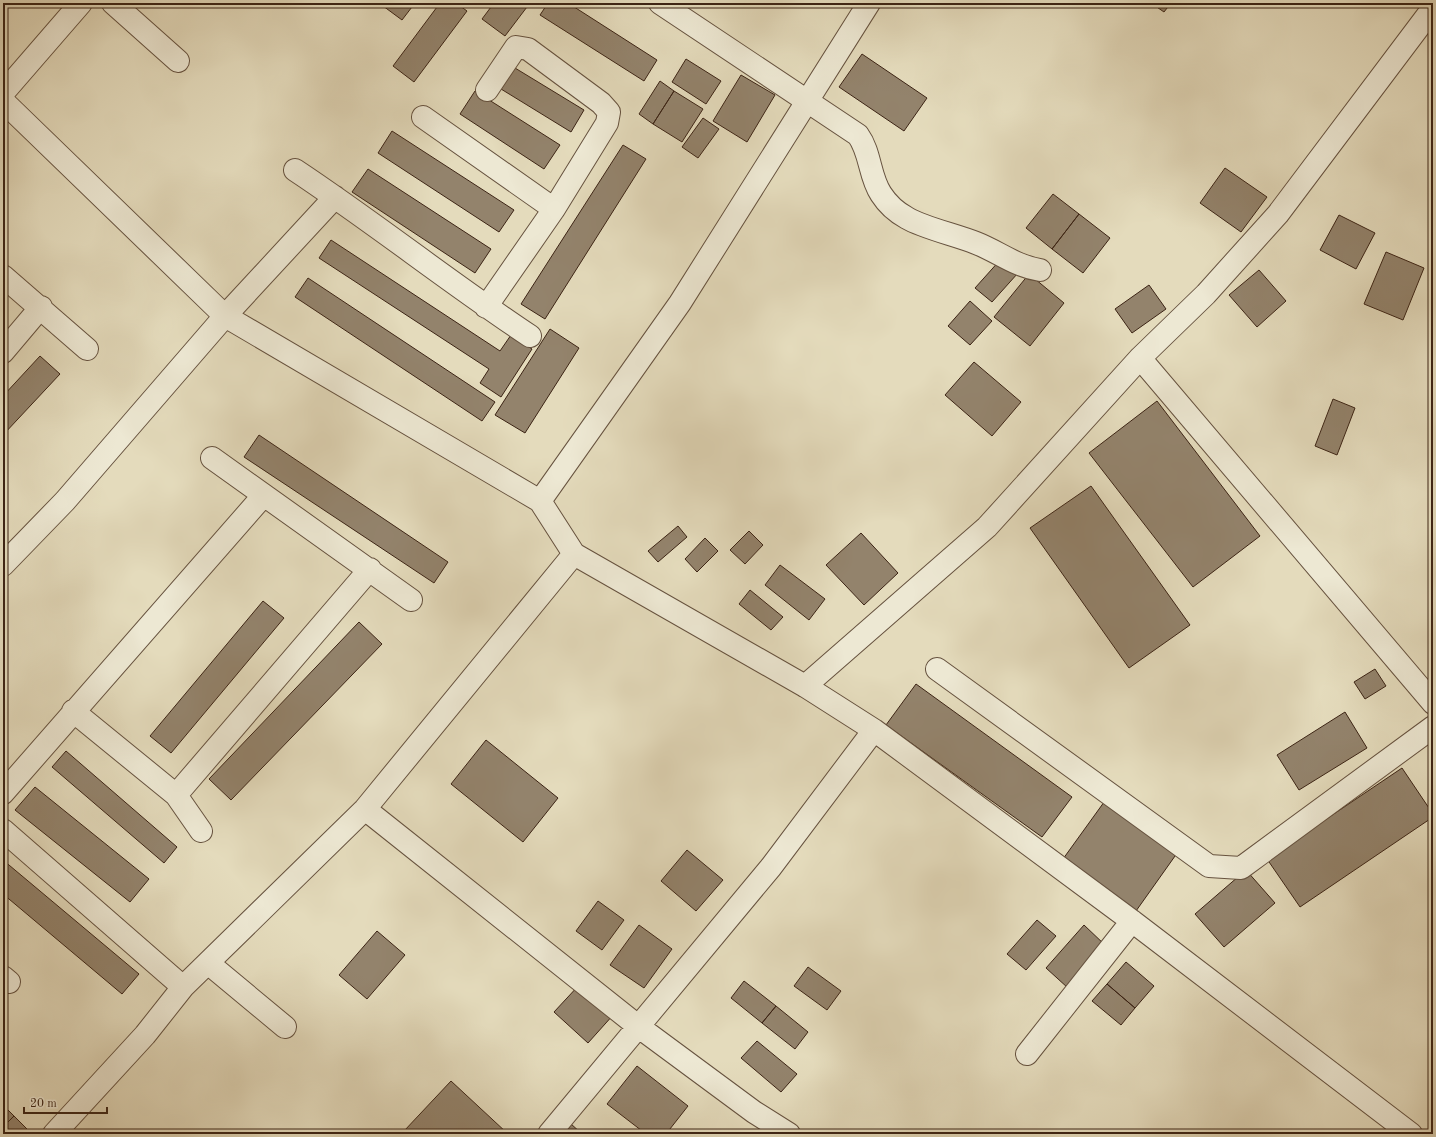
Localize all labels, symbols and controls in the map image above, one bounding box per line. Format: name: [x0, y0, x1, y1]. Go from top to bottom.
scale bar: [24, 1089, 107, 1115]
text: 20 m: [30, 1098, 57, 1110]

